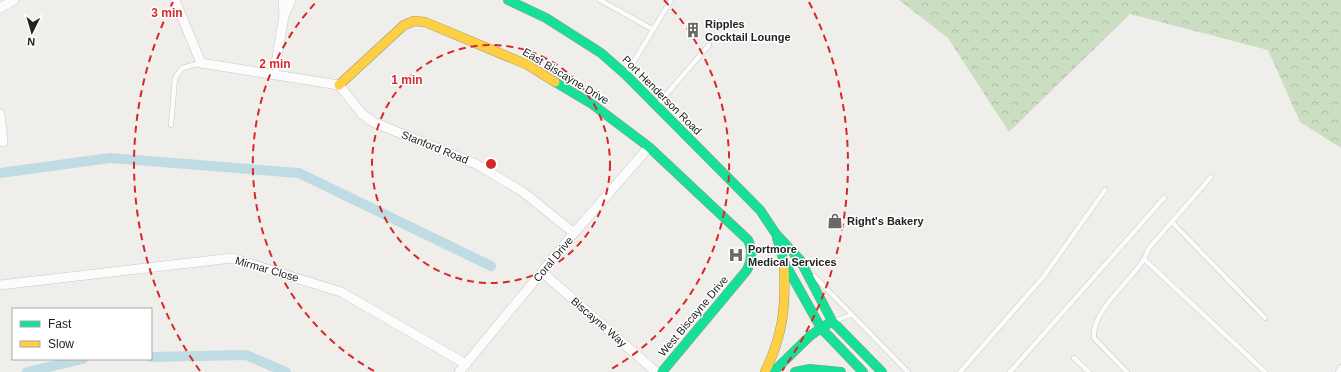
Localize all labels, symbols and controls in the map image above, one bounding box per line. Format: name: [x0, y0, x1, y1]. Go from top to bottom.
text: 3 min: [151, 6, 183, 20]
north arrow: [12, 12, 52, 52]
place label: Ripples Cocktail Lounge: [705, 18, 791, 43]
building icon: Ripples Cocktail Lounge: [684, 21, 702, 39]
text: N: [27, 36, 36, 48]
street label: East Biscayne Drive: [521, 46, 611, 106]
street label: Port Henderson Road: [620, 53, 704, 137]
text: 2 min: [259, 57, 291, 71]
text: 1 min: [391, 73, 423, 87]
street label: Stanford Road: [400, 128, 470, 166]
centre of rings: [484, 157, 498, 171]
shop icon: Right's Bakery: [826, 212, 844, 230]
place label: Right's Bakery: [847, 215, 924, 227]
street label: Coral Drive: [531, 234, 575, 284]
place label: Portmore Medical Services: [748, 243, 837, 268]
hospital icon: Portmore Medical Services: [727, 246, 745, 264]
street label: Mirmar Close: [234, 254, 300, 284]
street label: West Biscayne Drive: [656, 273, 730, 359]
street label: Biscayne Way: [569, 295, 629, 350]
legend: [12, 308, 152, 360]
text: Fast: [48, 317, 72, 331]
text: Slow: [48, 337, 74, 351]

